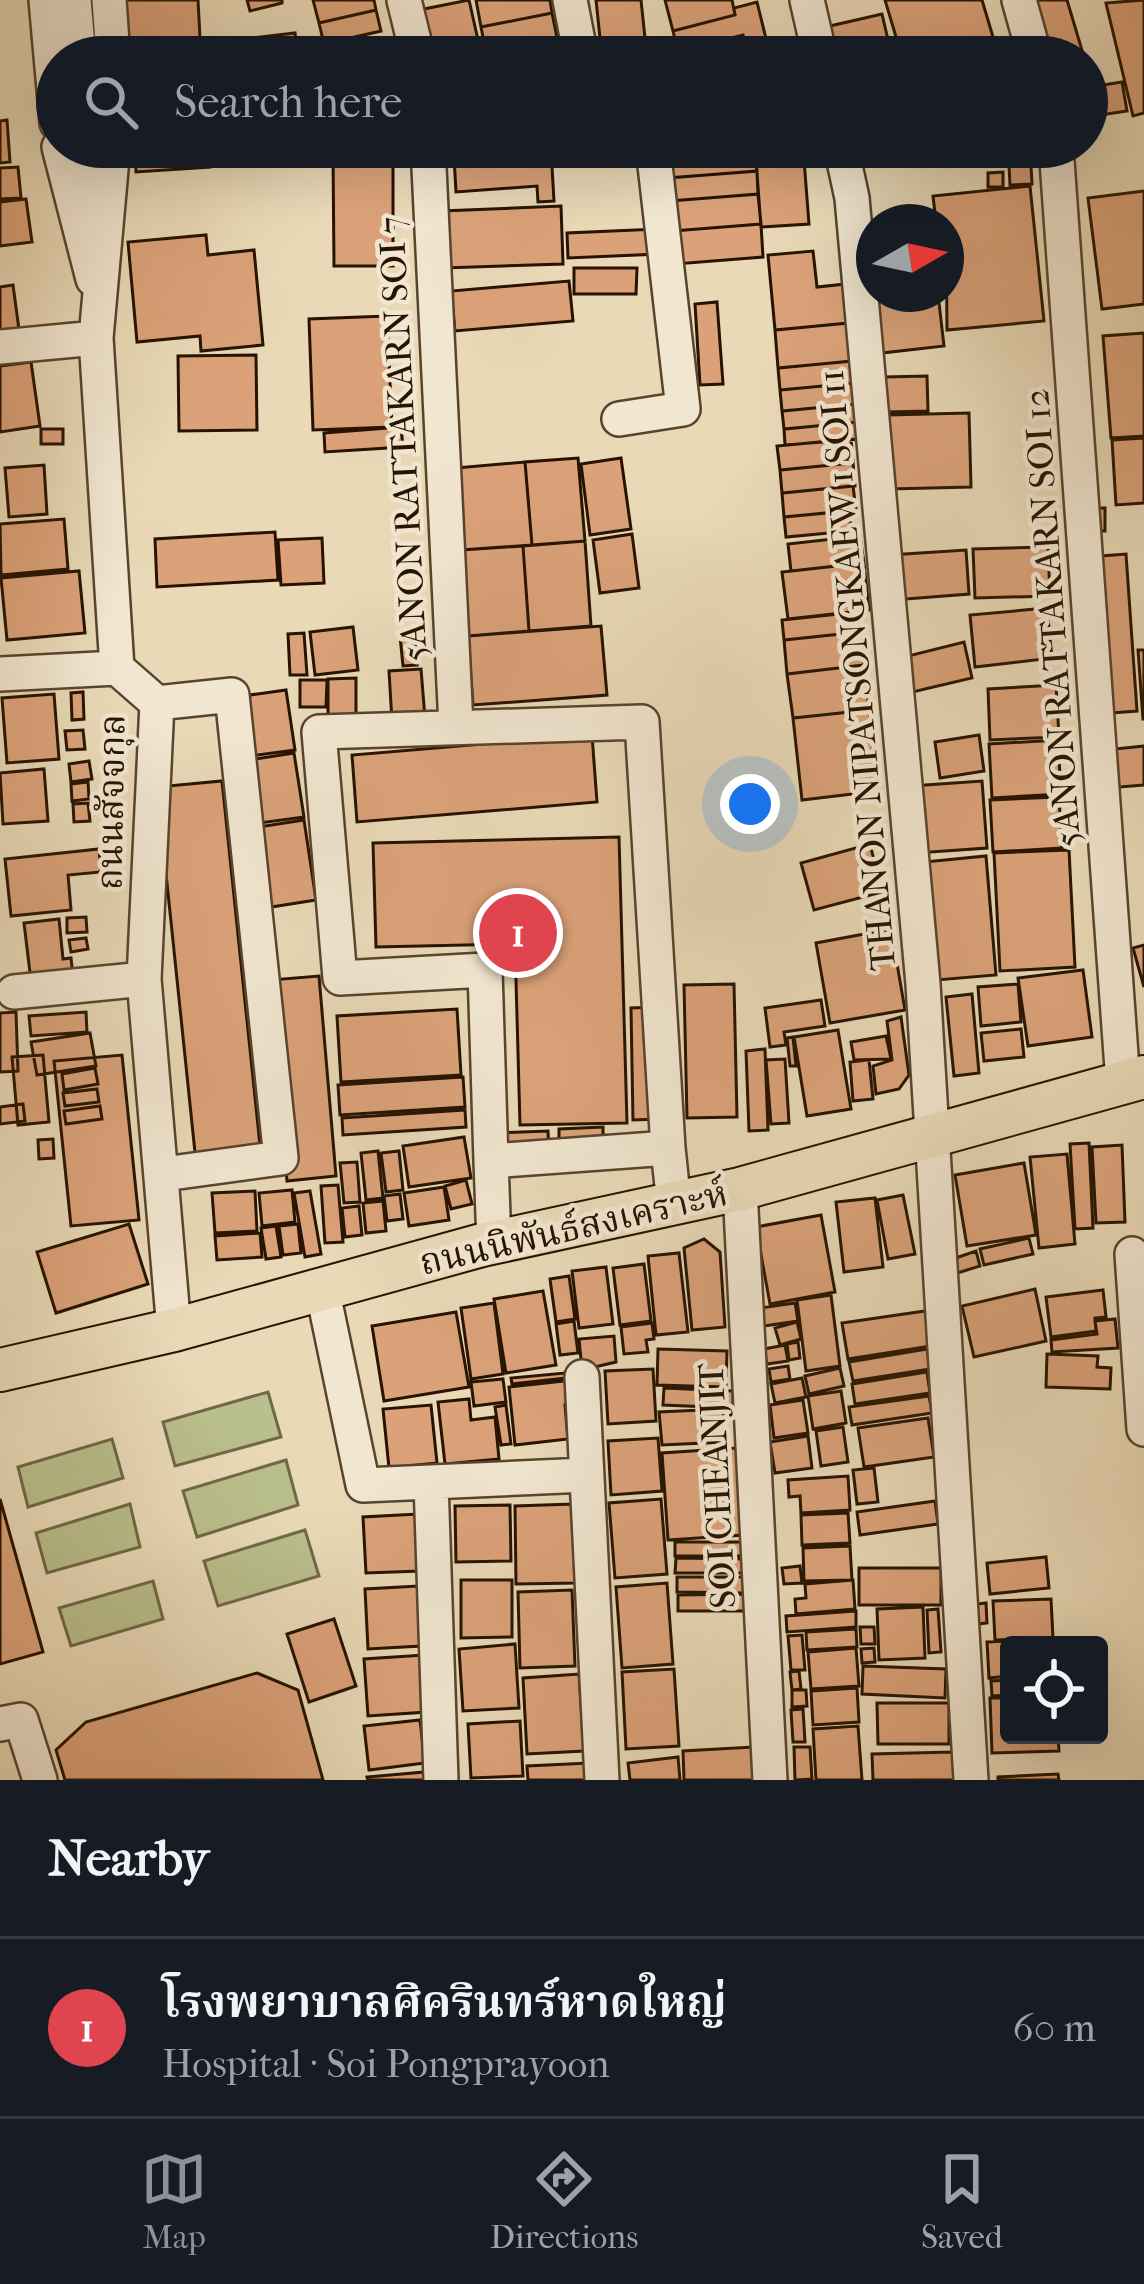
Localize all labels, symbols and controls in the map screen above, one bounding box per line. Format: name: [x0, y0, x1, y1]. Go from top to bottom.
search box: [36, 36, 1108, 168]
icon: search: [78, 69, 144, 135]
text: Search here: [174, 76, 402, 129]
north arrow: [856, 204, 964, 312]
street label: 5ANON RATTAKARN SOI 7: [370, 215, 436, 663]
street label: THANON NIPATSONGKAEW 1 SOI 11: [810, 368, 904, 972]
street label: 5ANON RATTAKARN SOI 12: [1015, 387, 1089, 849]
street label: ถนนสัจจกุล: [88, 714, 136, 891]
your location: [720, 774, 780, 834]
pin: 1: [479, 888, 557, 978]
street label: ถนนนิพันธ์สงเคราะห์: [415, 1172, 731, 1284]
street label: SOI CHEANJIT: [690, 1361, 744, 1610]
map controls: [1000, 1636, 1108, 1744]
button: locate: [1000, 1636, 1108, 1744]
text: Nearby: [48, 1828, 209, 1888]
text: โรงพยาบาลศิครินทร์หาดใหญ่: [162, 1976, 727, 2029]
text: 1: [80, 2005, 94, 2051]
text: 60 m: [1013, 2005, 1096, 2051]
text: Hospital · Soi Pongprayoon: [162, 2041, 610, 2087]
tab: Map: [141, 2146, 207, 2257]
tab: Directions: [490, 2146, 638, 2257]
tab: Saved: [921, 2146, 1003, 2257]

